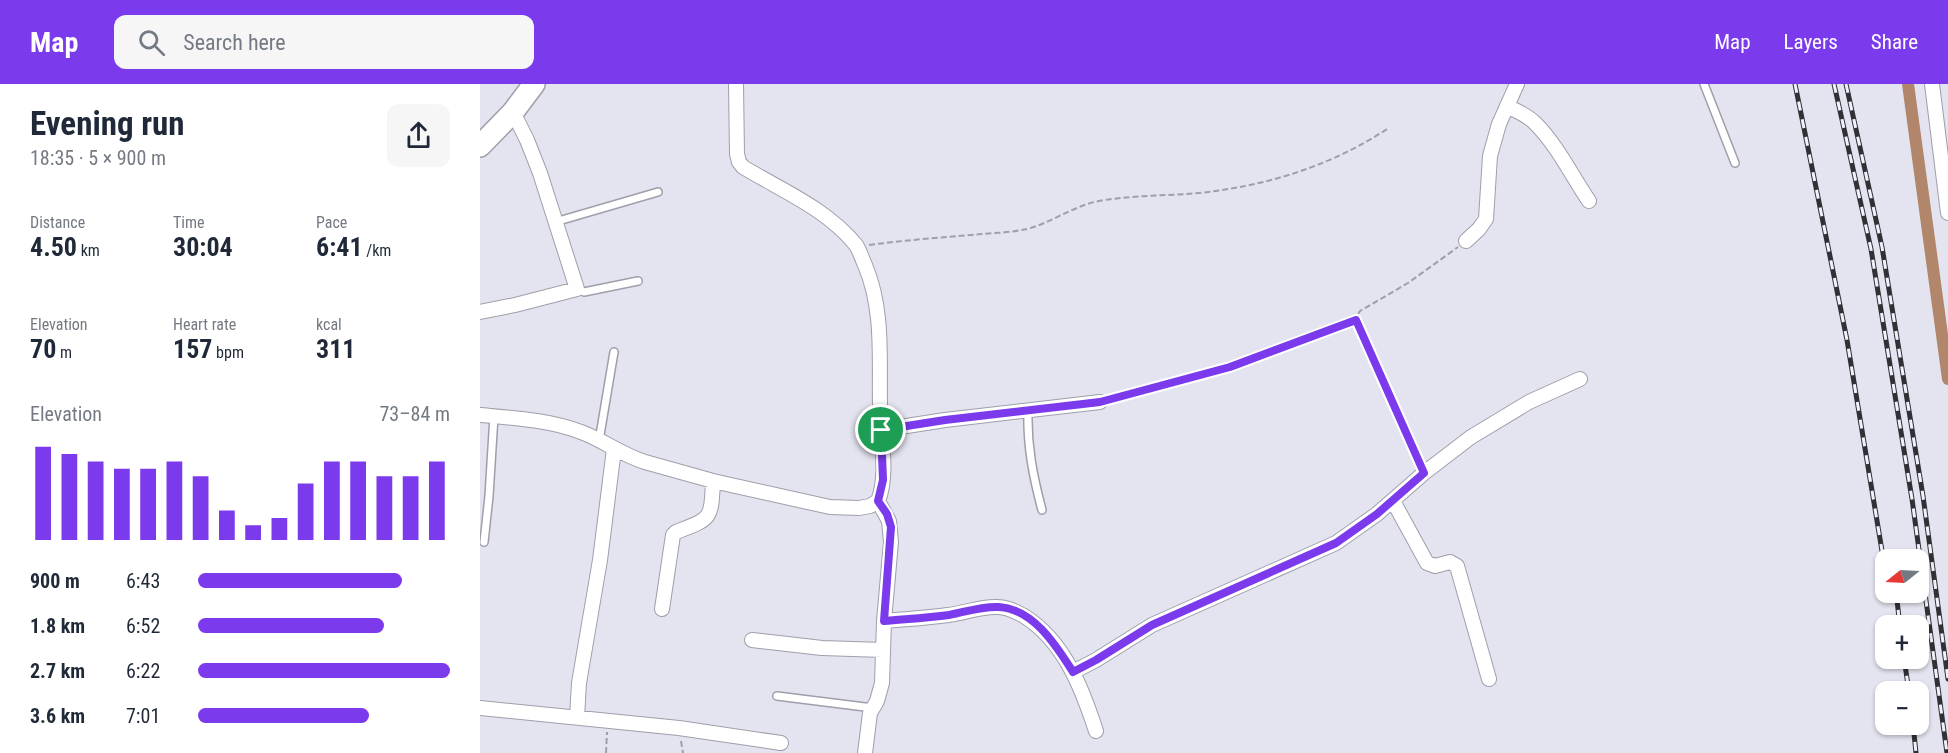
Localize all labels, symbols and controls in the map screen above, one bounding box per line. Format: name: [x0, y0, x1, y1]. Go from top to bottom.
search box: [114, 15, 534, 69]
text: Map: [30, 26, 78, 59]
icon: search: [135, 26, 168, 59]
text: Search here: [183, 30, 286, 55]
text: Map: [1714, 30, 1751, 54]
text: Layers: [1784, 30, 1838, 54]
text: Share: [1871, 30, 1918, 54]
text: Evening run: [30, 104, 185, 143]
button: share: [387, 104, 450, 167]
text: 18:35 · 5 × 900 m: [30, 146, 166, 170]
text: Distance: [30, 213, 85, 232]
text: Time: [173, 213, 205, 232]
text: Pace: [316, 213, 347, 232]
text: 4.50: [30, 232, 77, 262]
text: 30:04: [173, 232, 233, 262]
text: 6:41: [316, 232, 363, 262]
text: km: [77, 241, 100, 260]
text: /km: [363, 241, 391, 260]
text: Elevation: [30, 315, 88, 334]
text: Heart rate: [173, 315, 236, 334]
text: kcal: [316, 315, 342, 334]
text: 70: [30, 334, 56, 364]
text: 157: [173, 334, 212, 364]
text: 311: [316, 334, 355, 364]
text: m: [56, 343, 72, 362]
text: bpm: [212, 343, 244, 362]
text: Elevation: [30, 402, 102, 426]
text: 73–84 m: [379, 402, 450, 426]
pin: [855, 404, 906, 455]
icon: arrive: [864, 413, 897, 446]
north arrow: [1875, 549, 1929, 603]
map controls: [1875, 549, 1929, 735]
text: 900 m: [30, 569, 80, 593]
text: 6:43: [126, 569, 160, 593]
text: 1.8 km: [30, 614, 85, 638]
text: 6:52: [126, 614, 160, 638]
button: +: [1875, 615, 1929, 669]
text: 2.7 km: [30, 659, 85, 683]
text: 6:22: [126, 659, 160, 683]
button: −: [1875, 681, 1929, 735]
text: 3.6 km: [30, 704, 85, 728]
text: 7:01: [126, 704, 160, 728]

